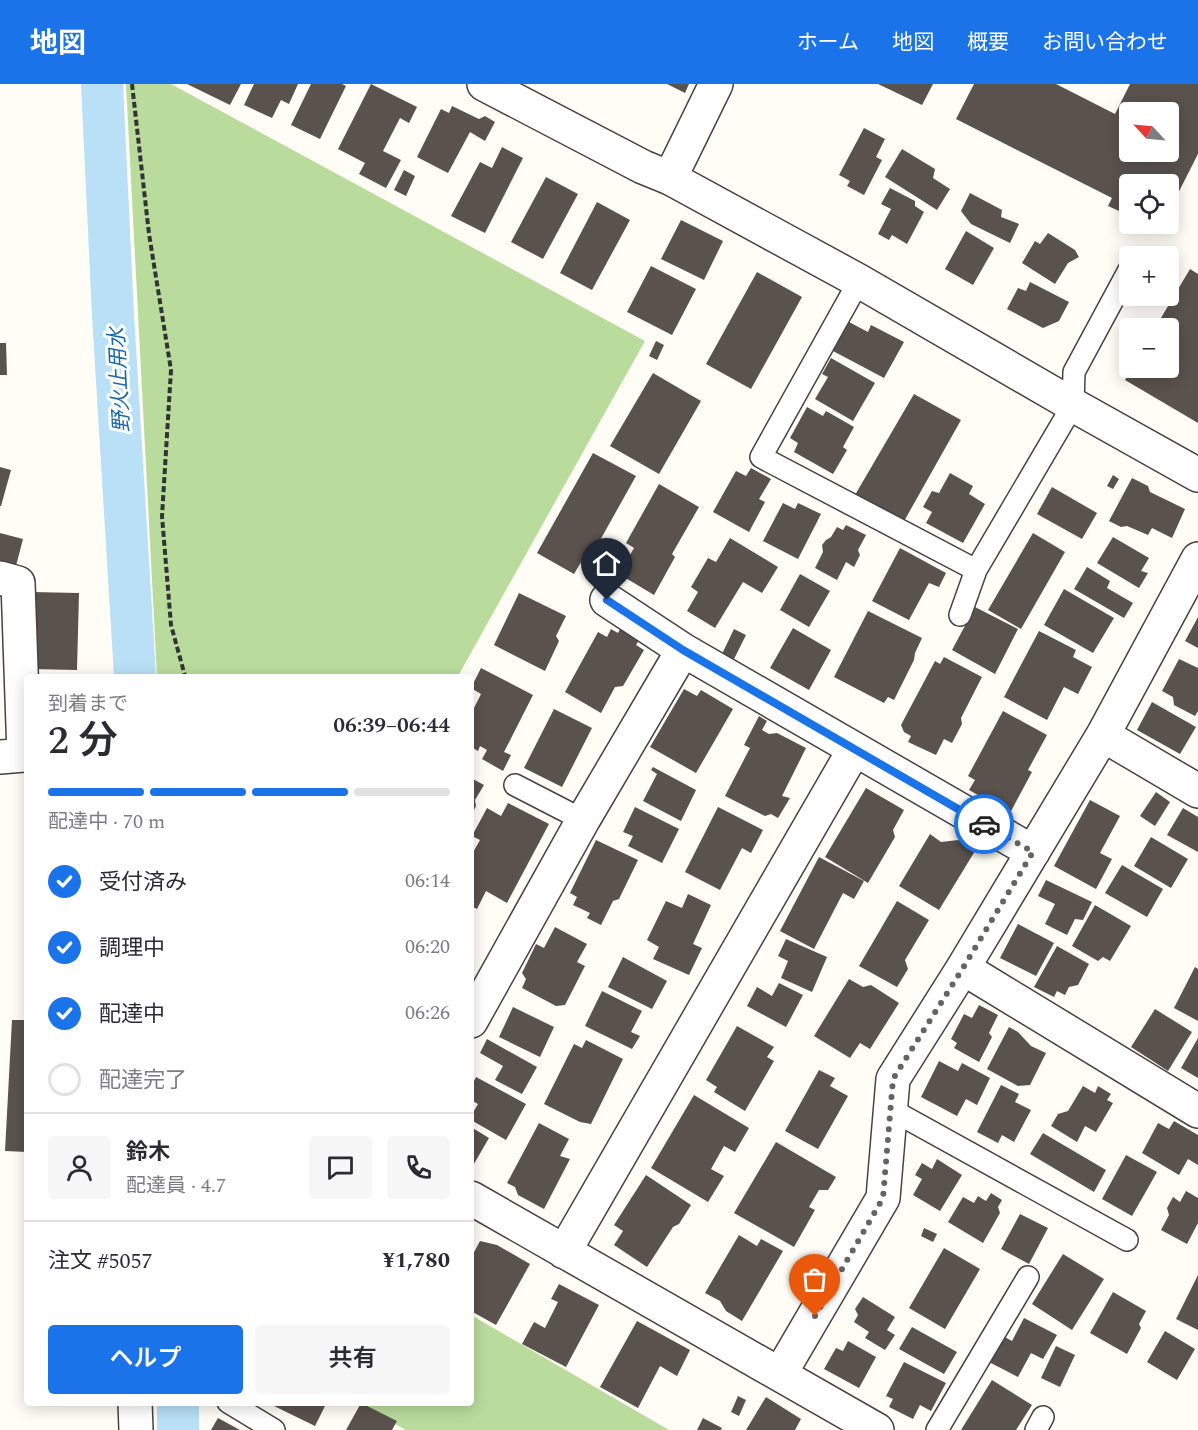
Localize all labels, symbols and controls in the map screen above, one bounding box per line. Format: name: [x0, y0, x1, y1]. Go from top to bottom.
text: 地図: [30, 22, 86, 65]
text: ホーム: [797, 27, 859, 59]
text: 地図: [892, 27, 934, 59]
text: 概要: [967, 27, 1009, 59]
text: お問い合わせ: [1042, 27, 1168, 59]
north arrow: [1119, 102, 1179, 162]
map controls: [1119, 102, 1179, 378]
button: locate: [1119, 174, 1179, 234]
button: +: [1119, 246, 1179, 306]
button: −: [1119, 318, 1179, 378]
water label: 野火止用水: [101, 325, 139, 433]
pin: [581, 538, 632, 600]
icon: home: [590, 547, 623, 580]
text: 到着まで: [48, 689, 128, 719]
text: 06:39–06:44: [333, 709, 450, 742]
text: 2 分: [48, 712, 118, 771]
courier: [954, 794, 1014, 854]
text: 配達中 · 70 m: [48, 807, 165, 837]
icon: car: [968, 808, 1001, 841]
icon: check: [48, 865, 81, 898]
text: 受付済み: [99, 866, 187, 899]
text: 06:14: [405, 866, 450, 896]
icon: check: [48, 931, 81, 964]
text: 調理中: [99, 932, 165, 965]
text: 06:20: [405, 932, 450, 962]
icon: check: [48, 997, 81, 1030]
text: 配達中: [99, 998, 165, 1031]
text: 06:26: [405, 998, 450, 1028]
text: 配達完了: [99, 1064, 187, 1097]
button: person: [48, 1136, 111, 1199]
text: 鈴木: [126, 1136, 170, 1169]
button: chat: [309, 1136, 372, 1199]
button: phone: [387, 1136, 450, 1199]
text: 配達員 · 4.7: [126, 1171, 226, 1201]
text: ¥1,780: [382, 1244, 450, 1277]
text: 注文 #5057: [48, 1245, 153, 1278]
pin: [789, 1254, 840, 1316]
icon: bag: [798, 1263, 831, 1296]
button: ヘルプ: [48, 1325, 243, 1394]
button: 共有: [255, 1325, 450, 1394]

